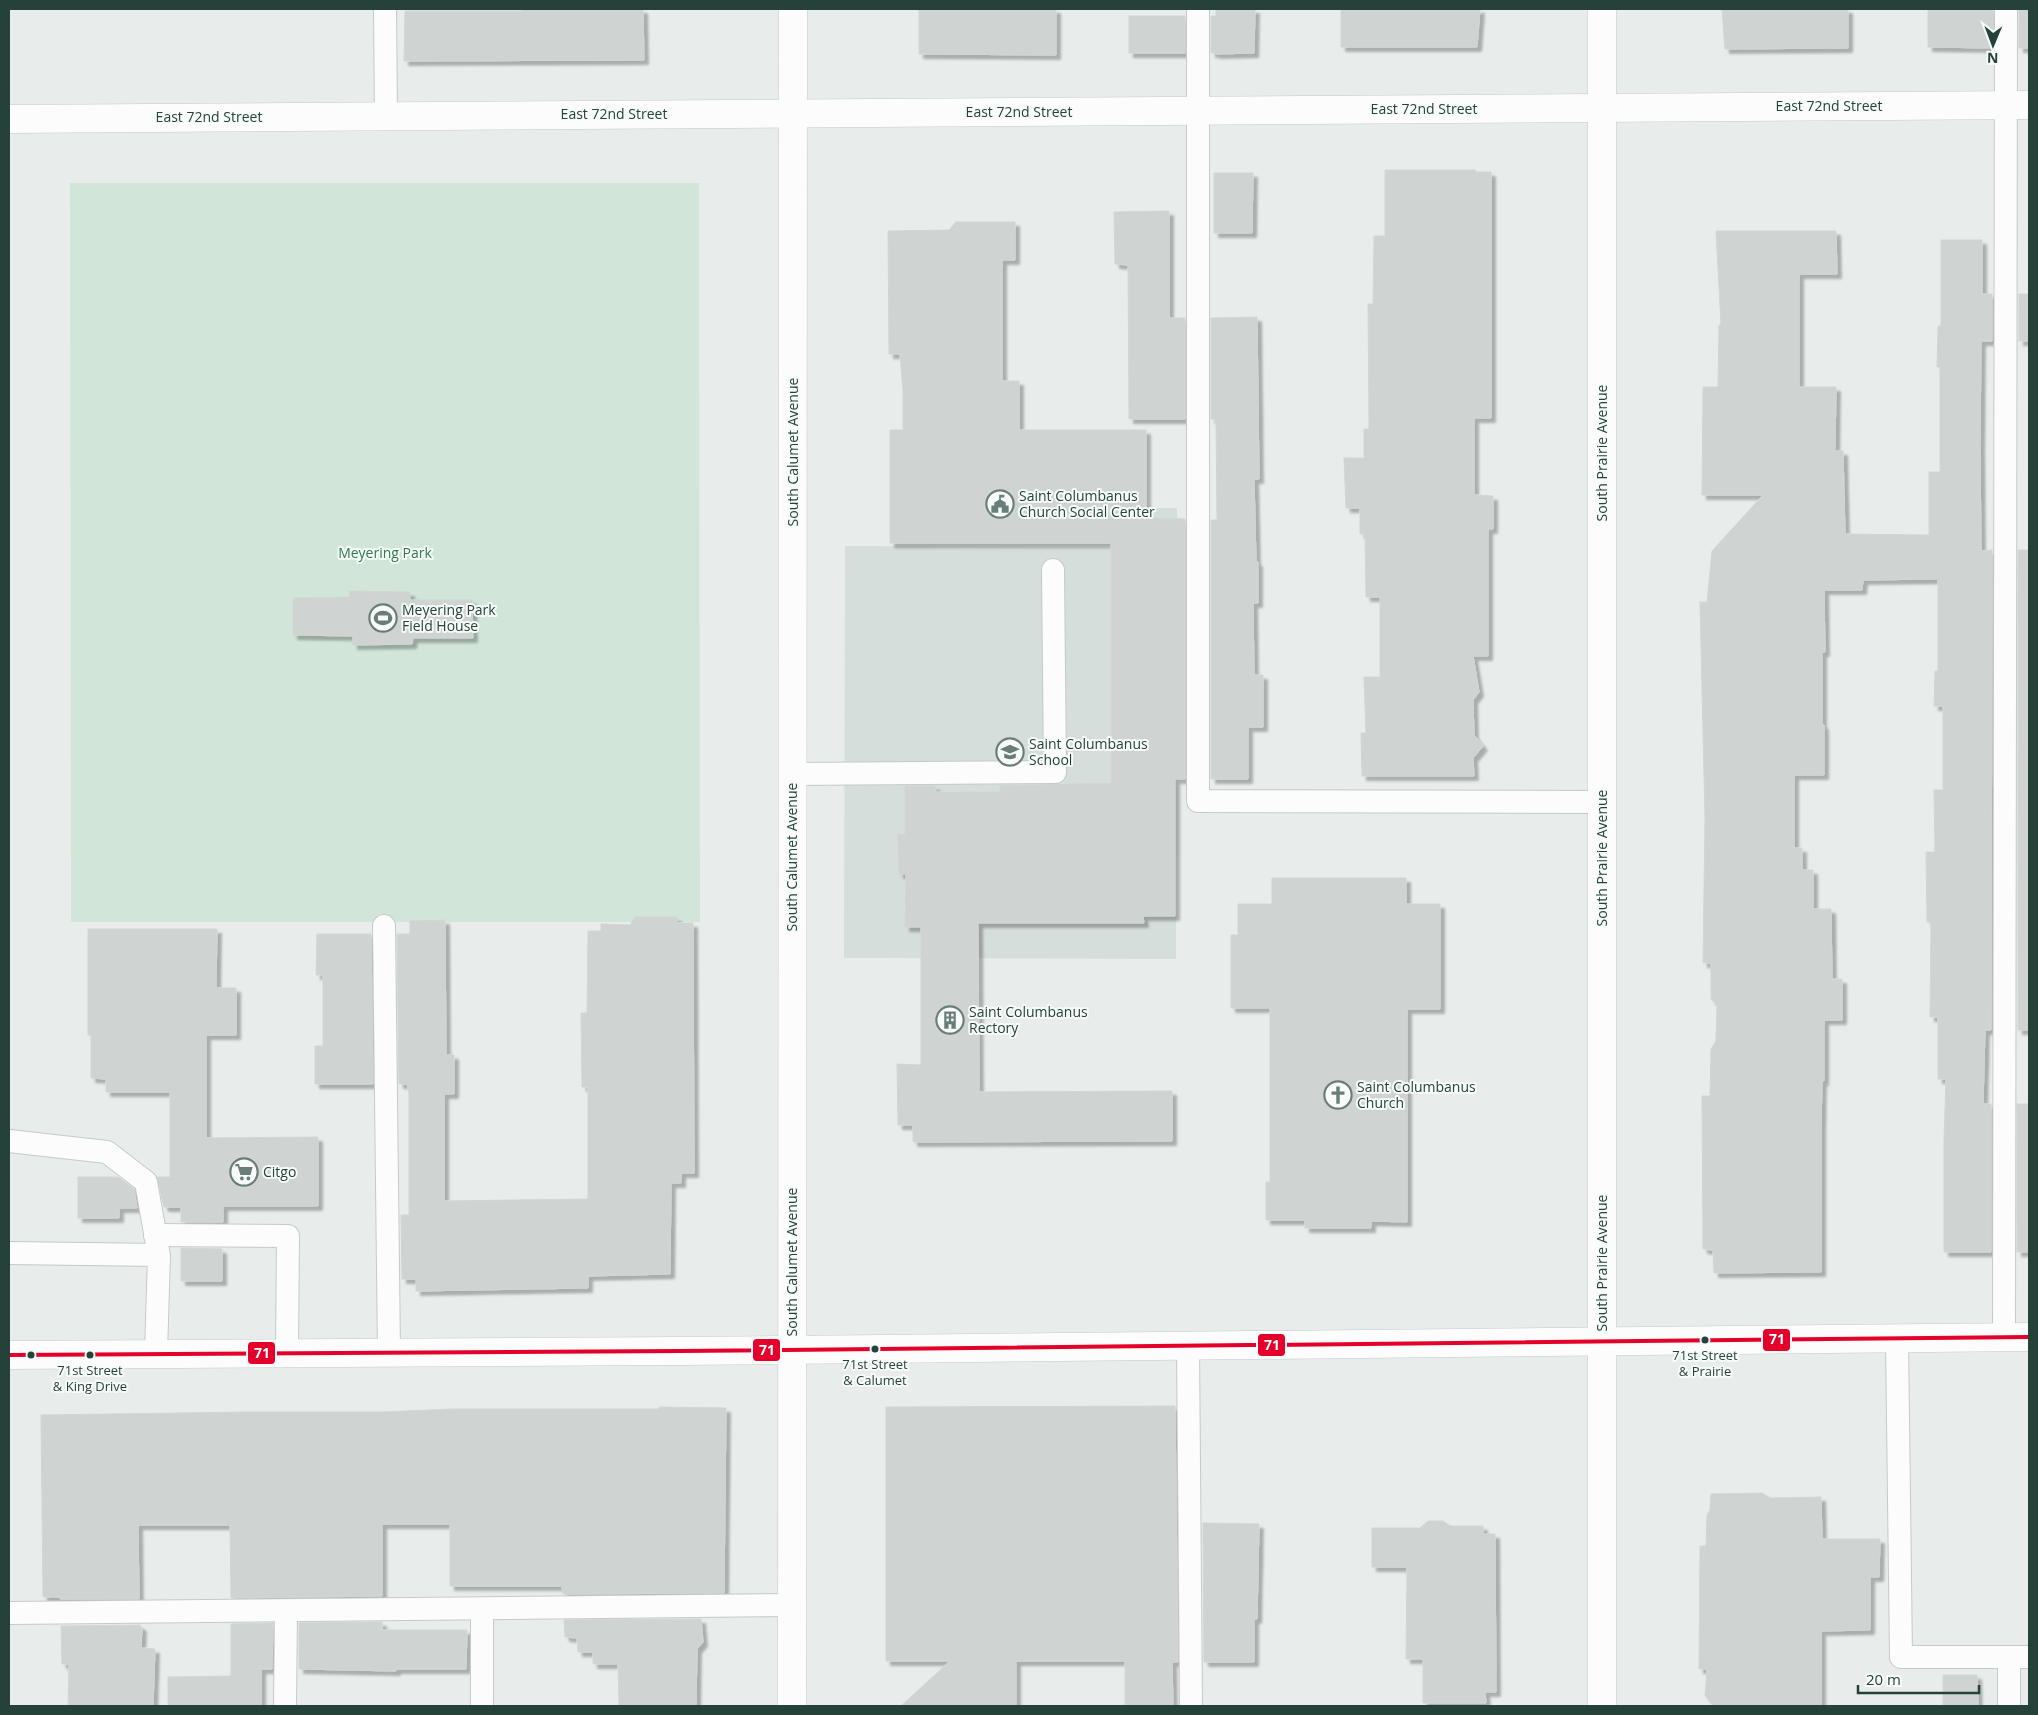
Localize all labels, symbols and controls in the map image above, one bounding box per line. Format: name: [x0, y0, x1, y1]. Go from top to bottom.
north arrow: [1968, 20, 2018, 70]
text: N: [1987, 49, 1999, 68]
street label: East 72nd Street: [1776, 96, 1882, 115]
street label: East 72nd Street: [1371, 99, 1477, 118]
street label: East 72nd Street: [966, 102, 1072, 121]
street label: East 72nd Street: [561, 104, 667, 123]
street label: East 72nd Street: [156, 107, 262, 126]
street label: South Calumet Avenue: [783, 377, 802, 526]
street label: South Prairie Avenue: [1592, 384, 1611, 521]
place label: Saint Columbanus Church Social Center: [1019, 486, 1155, 521]
public building icon: Saint Columbanus Church Social Center: [985, 489, 1015, 519]
park label: Meyering Park: [338, 543, 432, 562]
place label: Meyering Park Field House: [402, 600, 496, 635]
sports icon: Meyering Park Field House: [368, 603, 398, 633]
place label: Saint Columbanus School: [1029, 734, 1148, 769]
school or university icon: Saint Columbanus School: [995, 737, 1025, 767]
street label: South Calumet Avenue: [782, 782, 801, 931]
street label: South Prairie Avenue: [1592, 789, 1611, 926]
place label: Saint Columbanus Rectory: [969, 1002, 1088, 1037]
building icon: Saint Columbanus Rectory: [935, 1005, 965, 1035]
place label: Saint Columbanus Church: [1357, 1077, 1476, 1112]
church icon: Saint Columbanus Church: [1323, 1080, 1353, 1110]
supermarket icon: Citgo: [229, 1157, 259, 1187]
place label: Citgo: [263, 1162, 296, 1181]
street label: South Calumet Avenue: [782, 1187, 801, 1336]
street label: South Prairie Avenue: [1592, 1194, 1611, 1331]
line badge: 71: [1762, 1328, 1791, 1352]
text: 71: [1769, 1329, 1785, 1348]
line badge: 71: [1257, 1333, 1286, 1357]
text: 71: [1264, 1335, 1280, 1354]
marker: 71st Street & Prairie: [1700, 1335, 1710, 1345]
line badge: 71: [752, 1338, 781, 1362]
text: 71: [759, 1340, 775, 1359]
line badge: 71: [247, 1341, 276, 1365]
text: 71: [254, 1343, 270, 1362]
marker: 71st Street & Calumet: [870, 1344, 880, 1354]
place label: 71st Street & Prairie: [1672, 1346, 1738, 1380]
unlabelled marker: [26, 1350, 36, 1360]
marker: 71st Street & King Drive: [85, 1350, 95, 1360]
place label: 71st Street & Calumet: [842, 1355, 908, 1389]
place label: 71st Street & King Drive: [53, 1361, 127, 1395]
scale bar: [1858, 1662, 1979, 1694]
text: 20 m: [1866, 1669, 1901, 1689]

